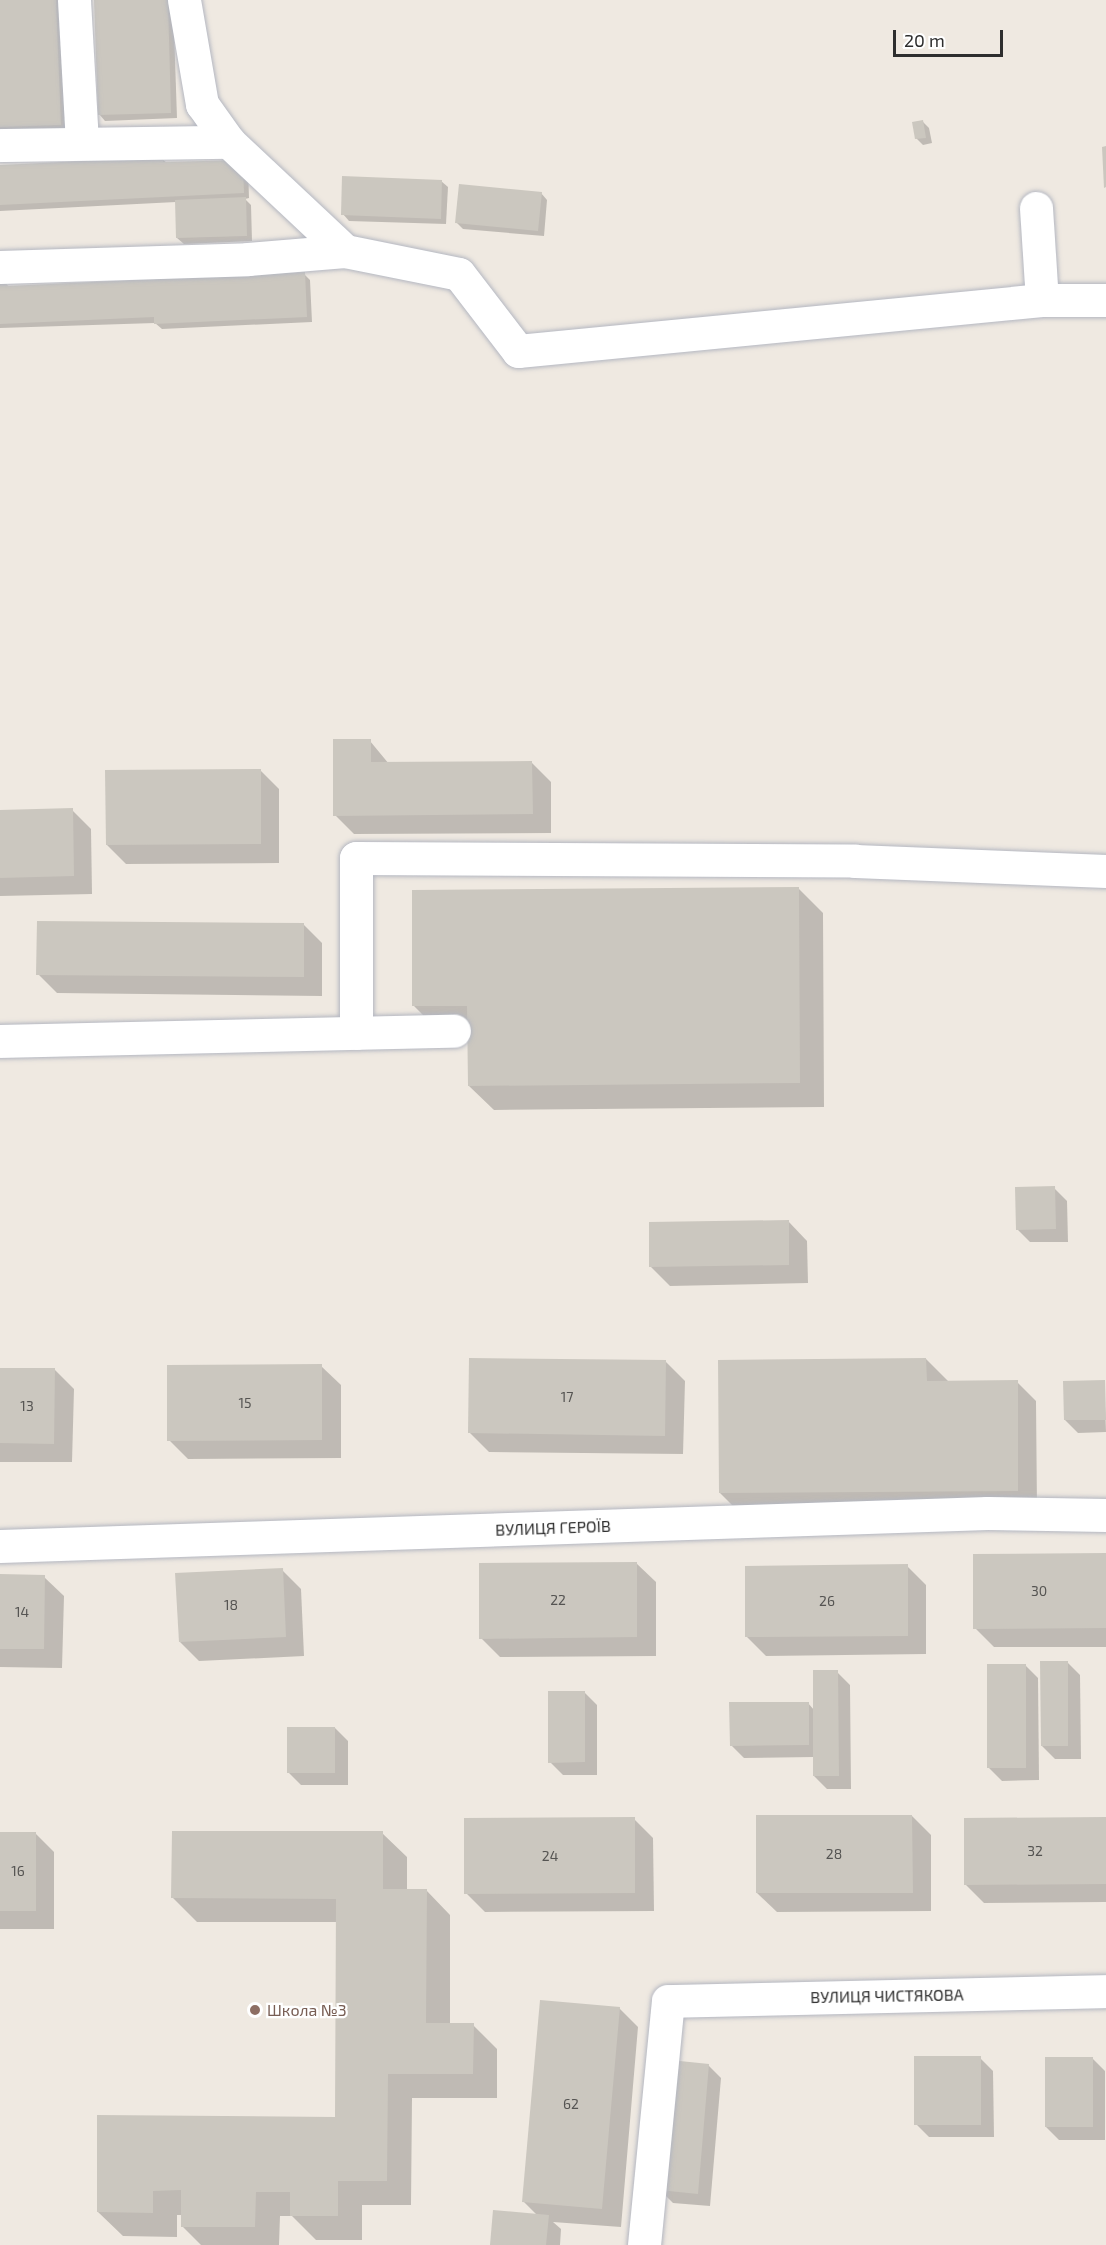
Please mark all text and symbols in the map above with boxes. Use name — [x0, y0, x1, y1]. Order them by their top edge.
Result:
scale bar — [896, 18, 1006, 56]
text: 20 m — [904, 29, 945, 51]
house number: 17 — [561, 1389, 573, 1405]
house number: 15 — [238, 1395, 252, 1411]
house number: 13 — [20, 1398, 34, 1414]
street label: ВУЛИЦЯ ГЕРОЇВ — [495, 1516, 611, 1540]
house number: 30 — [1031, 1583, 1047, 1599]
house number: 22 — [550, 1592, 566, 1608]
house number: 26 — [819, 1593, 835, 1609]
house number: 18 — [224, 1597, 238, 1613]
house number: 14 — [15, 1604, 29, 1620]
house number: 32 — [1027, 1843, 1043, 1859]
house number: 28 — [826, 1846, 842, 1862]
house number: 24 — [542, 1848, 558, 1864]
house number: 16 — [11, 1863, 25, 1879]
street label: ВУЛИЦЯ ЧИСТЯКОВА — [810, 1985, 964, 2007]
place label: Школа №3 — [267, 2000, 347, 2020]
marker: Школа №3 — [248, 2003, 262, 2017]
house number: 62 — [563, 2096, 579, 2112]

